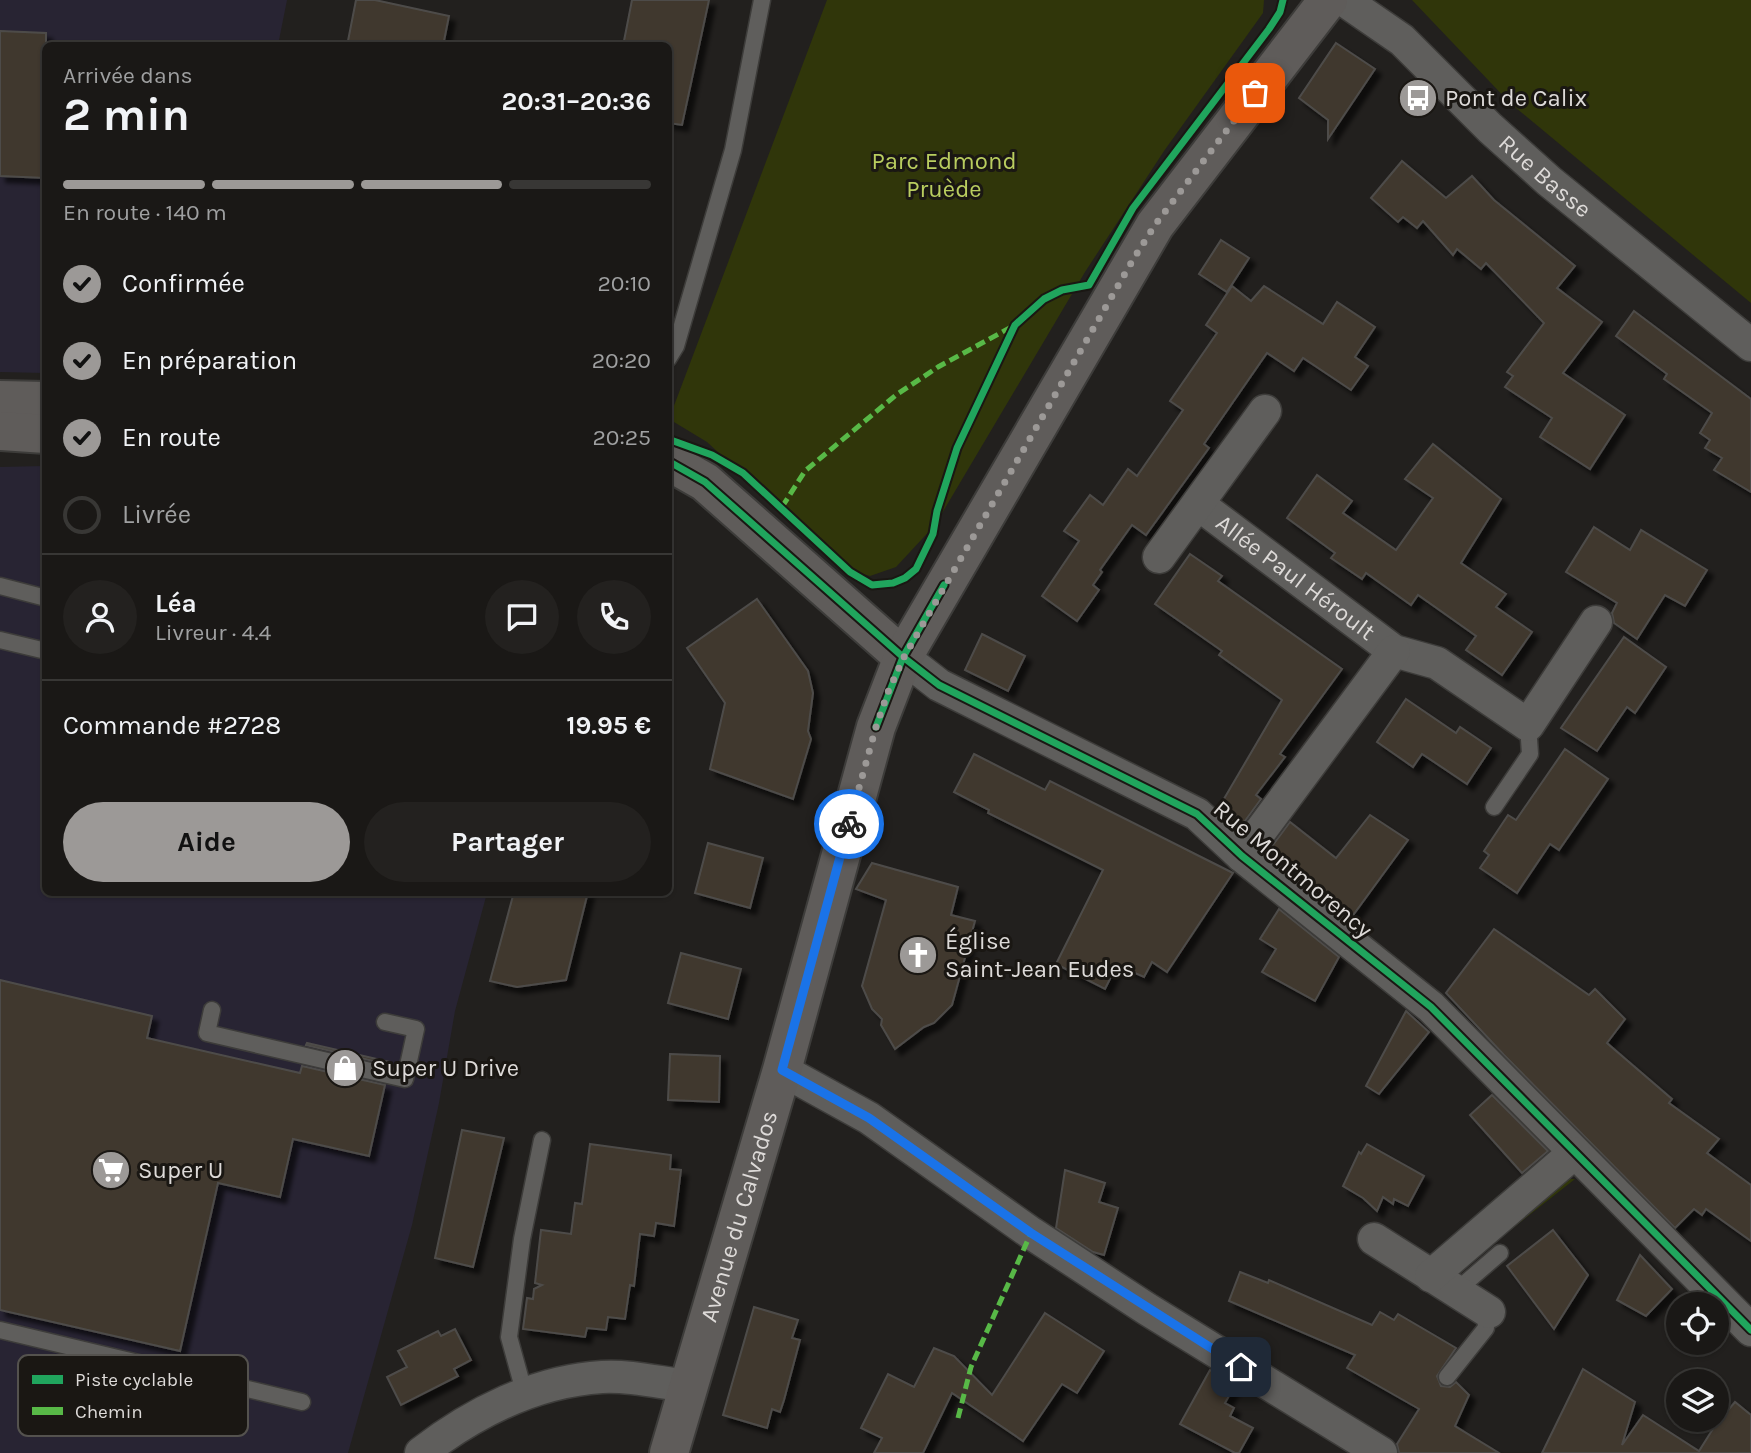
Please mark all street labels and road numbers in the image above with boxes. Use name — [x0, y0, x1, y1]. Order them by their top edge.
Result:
street label: Rue Basse — [1493, 129, 1597, 224]
street label: Allée Paul Héroult — [1211, 509, 1381, 646]
street label: Rue Montmorency — [1208, 794, 1378, 944]
street label: Avenue du Calvados — [694, 1107, 783, 1325]

